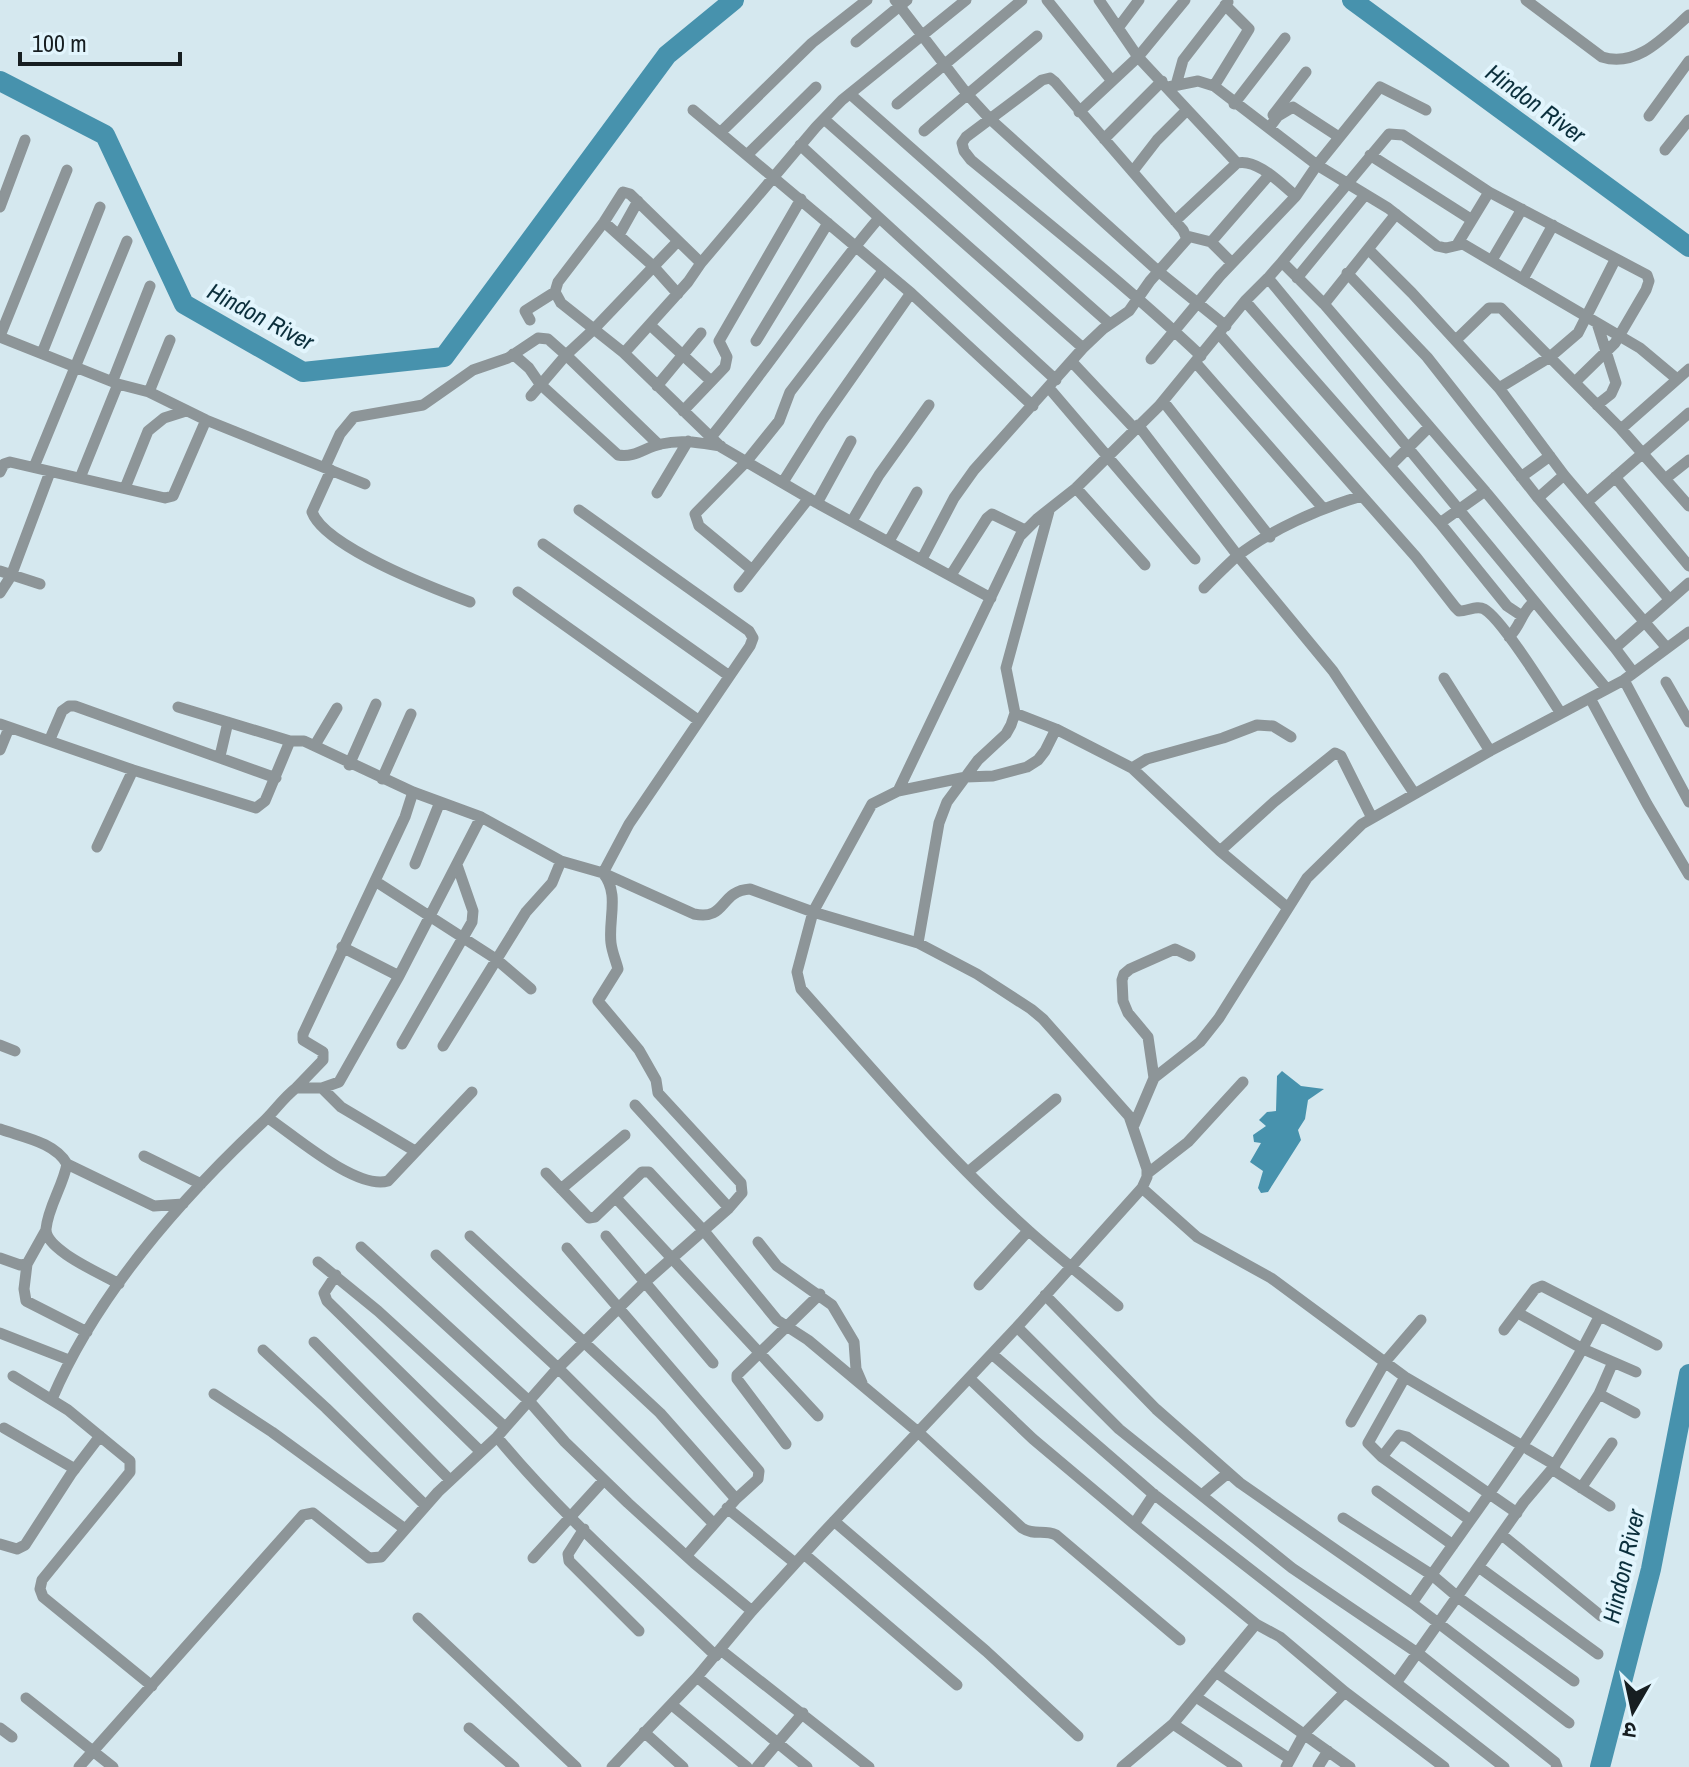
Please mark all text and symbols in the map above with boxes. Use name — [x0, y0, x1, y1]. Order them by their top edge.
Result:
scale bar — [20, 16, 180, 66]
text: 100 m — [32, 27, 87, 59]
water label: Hindon River — [1480, 56, 1593, 151]
water label: Hindon River — [202, 275, 321, 358]
water label: Hindon River — [1594, 1505, 1652, 1626]
north arrow — [1593, 1671, 1673, 1751]
text: उ — [1620, 1715, 1639, 1747]

